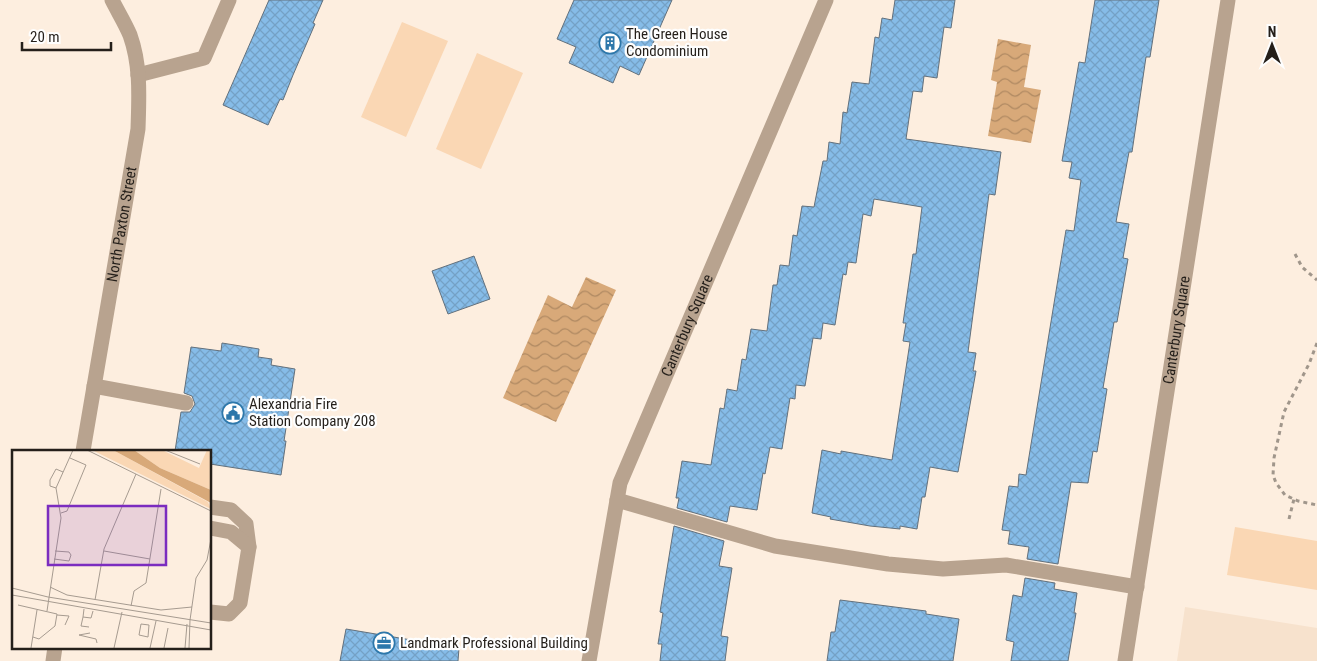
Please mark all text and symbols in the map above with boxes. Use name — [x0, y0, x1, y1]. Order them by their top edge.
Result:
scale bar — [22, 20, 111, 52]
north arrow — [1247, 20, 1297, 70]
text: N — [1268, 24, 1276, 40]
place label: The Green House Condominium — [626, 25, 728, 60]
text: 20 m — [30, 28, 60, 46]
building icon: The Green House Condominium — [598, 31, 622, 55]
street label: North Paxton Street — [103, 165, 140, 283]
street label: Canterbury Square — [657, 272, 717, 379]
street label: Canterbury Square — [1159, 275, 1194, 385]
place label: Alexandria Fire Station Company 208 — [249, 395, 376, 430]
public building icon: Alexandria Fire Station Company 208 — [221, 401, 245, 425]
inset map — [12, 450, 211, 648]
office icon: Landmark Professional Building — [372, 631, 396, 655]
place label: Landmark Professional Building — [400, 634, 588, 652]

